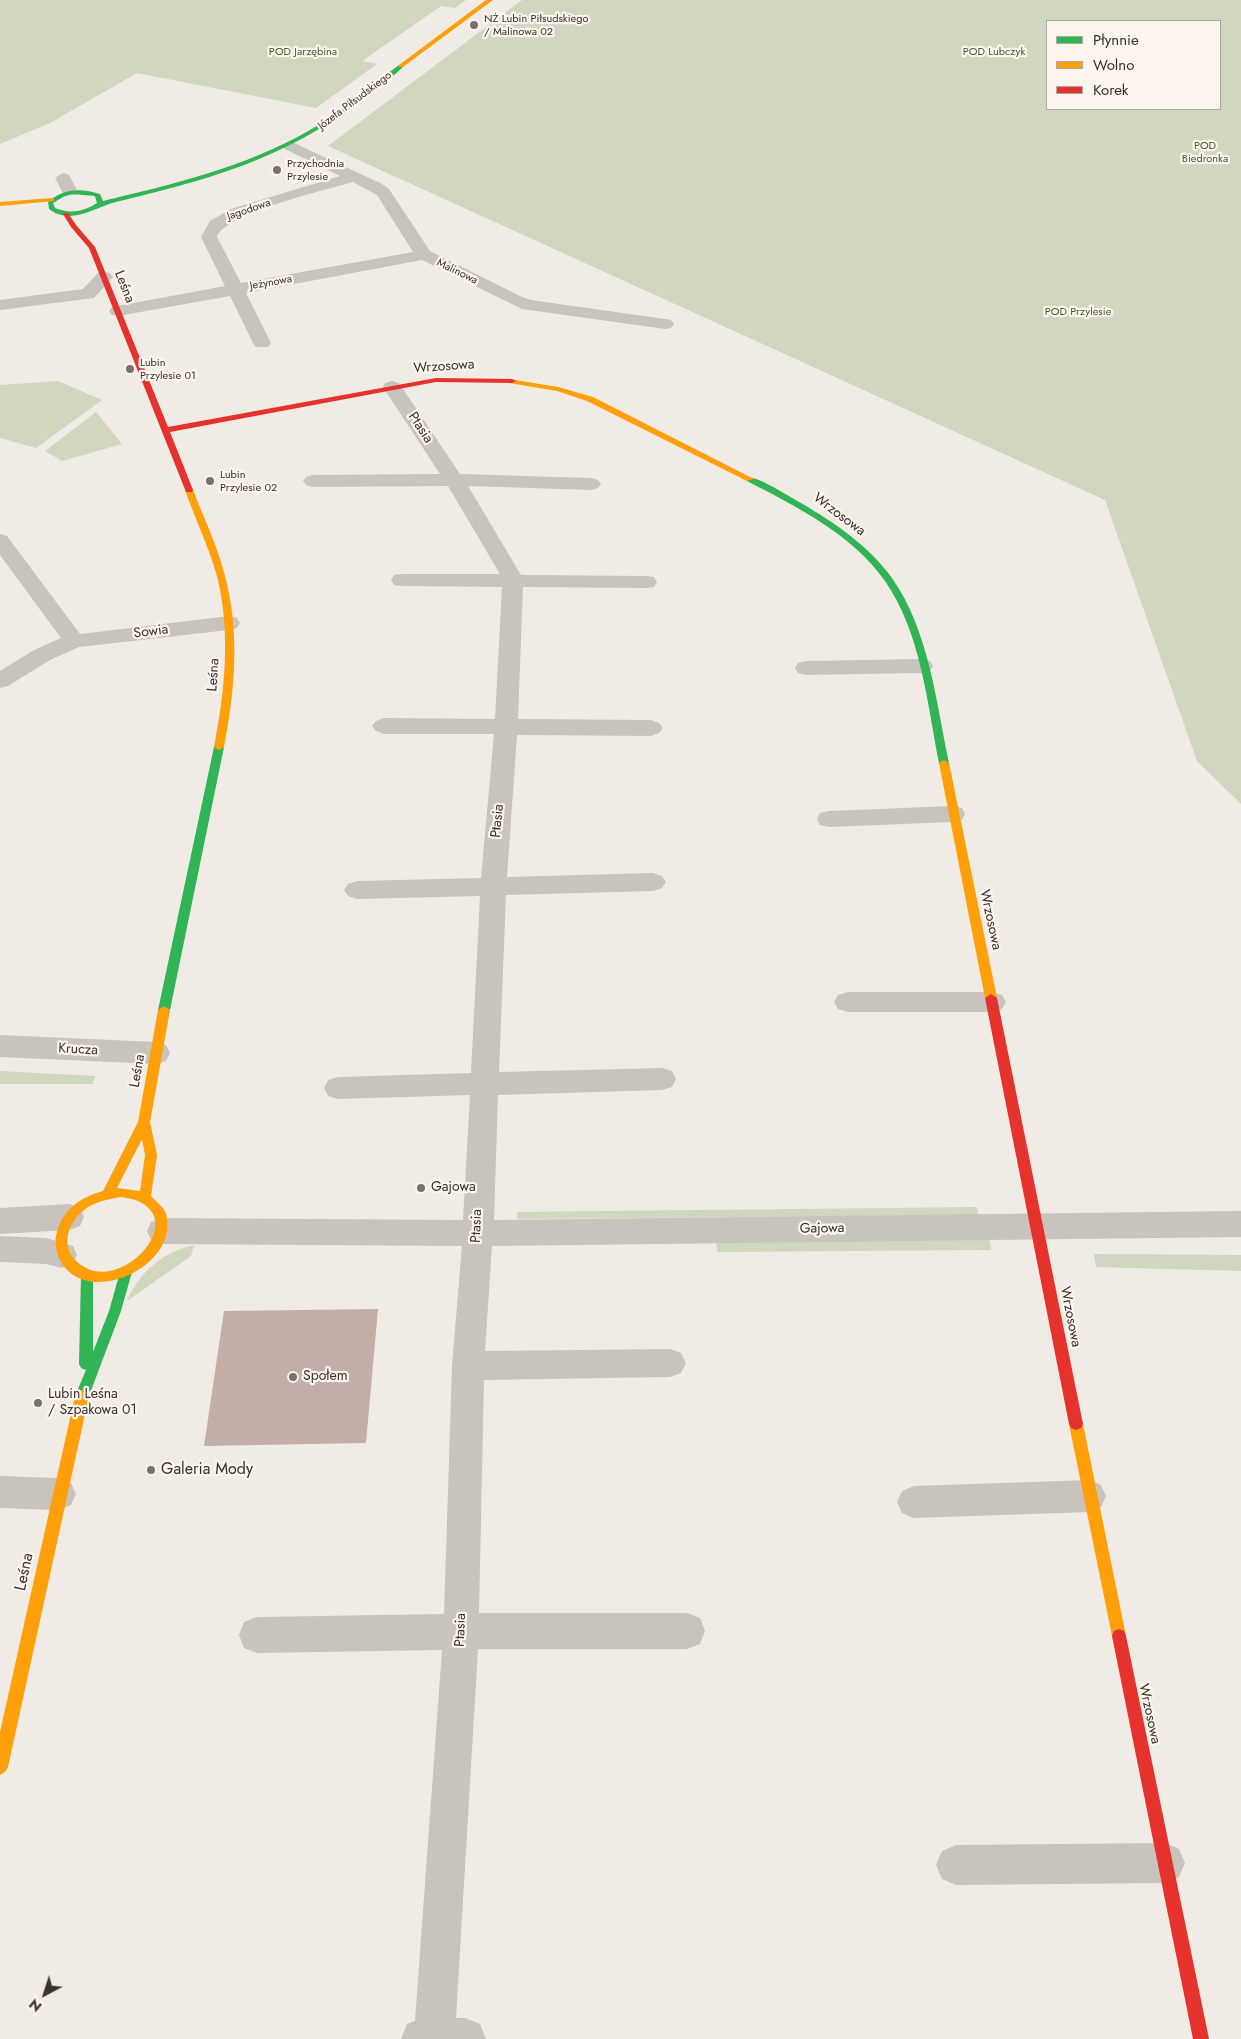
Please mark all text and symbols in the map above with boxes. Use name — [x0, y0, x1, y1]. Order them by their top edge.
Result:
place label: NŻ Lubin Piłsudskiego / Malinowa 02 — [484, 12, 588, 38]
marker: NŻ Lubin Piłsudskiego / Malinowa 02 — [468, 19, 480, 31]
legend — [1046, 20, 1221, 110]
text: Płynnie — [1093, 29, 1139, 51]
park label: POD Jarzębina — [269, 45, 337, 59]
park label: POD Lubczyk — [963, 45, 1025, 59]
text: Wolno — [1093, 54, 1134, 76]
street label: Józefa Piłsudskiego — [316, 69, 394, 133]
text: Korek — [1093, 79, 1128, 101]
park label: POD Biedronka — [1182, 139, 1228, 165]
place label: Przychodnia Przylesie — [287, 157, 344, 183]
marker: Przychodnia Przylesie — [271, 164, 283, 176]
street label: Jagodowa — [226, 196, 272, 224]
street label: Malinowa — [434, 256, 480, 288]
street label: Leśna — [110, 268, 138, 306]
street label: Jeżynowa — [249, 273, 293, 293]
park label: POD Przylesie — [1045, 305, 1111, 319]
place label: Lubin Przylesie 01 — [140, 356, 196, 382]
street label: Wrzosowa — [413, 356, 475, 378]
marker: Lubin Przylesie 01 — [124, 363, 136, 375]
street label: Ptasia — [404, 409, 436, 447]
place label: Lubin Przylesie 02 — [220, 468, 277, 494]
marker: Lubin Przylesie 02 — [204, 475, 216, 487]
street label: Wrzosowa — [809, 490, 869, 540]
street label: Sowia — [133, 622, 169, 642]
street label: Leśna — [204, 658, 224, 692]
street label: Ptasia — [488, 803, 508, 839]
street label: Wrzosowa — [975, 888, 1005, 952]
street label: Krucza — [58, 1041, 98, 1059]
street label: Leśna — [127, 1053, 149, 1089]
place label: Gajowa — [431, 1180, 476, 1196]
marker: Gajowa — [415, 1182, 427, 1194]
street label: Ptasia — [468, 1209, 486, 1243]
street label: Gajowa — [799, 1220, 845, 1238]
street label: Wrzosowa — [1056, 1285, 1084, 1349]
place label: Społem — [303, 1369, 348, 1385]
marker: Społem — [287, 1371, 299, 1383]
place label: Lubin Leśna / Szpakowa 01 — [48, 1387, 137, 1420]
marker: Lubin Leśna / Szpakowa 01 — [32, 1397, 44, 1409]
place label: Galeria Mody — [161, 1460, 253, 1480]
marker: Galeria Mody — [145, 1464, 157, 1476]
street label: Leśna — [12, 1551, 38, 1593]
street label: Ptasia — [452, 1613, 470, 1647]
street label: Wrzosowa — [1134, 1682, 1164, 1746]
north arrow — [20, 1969, 70, 2019]
text: N — [25, 1994, 46, 2017]

